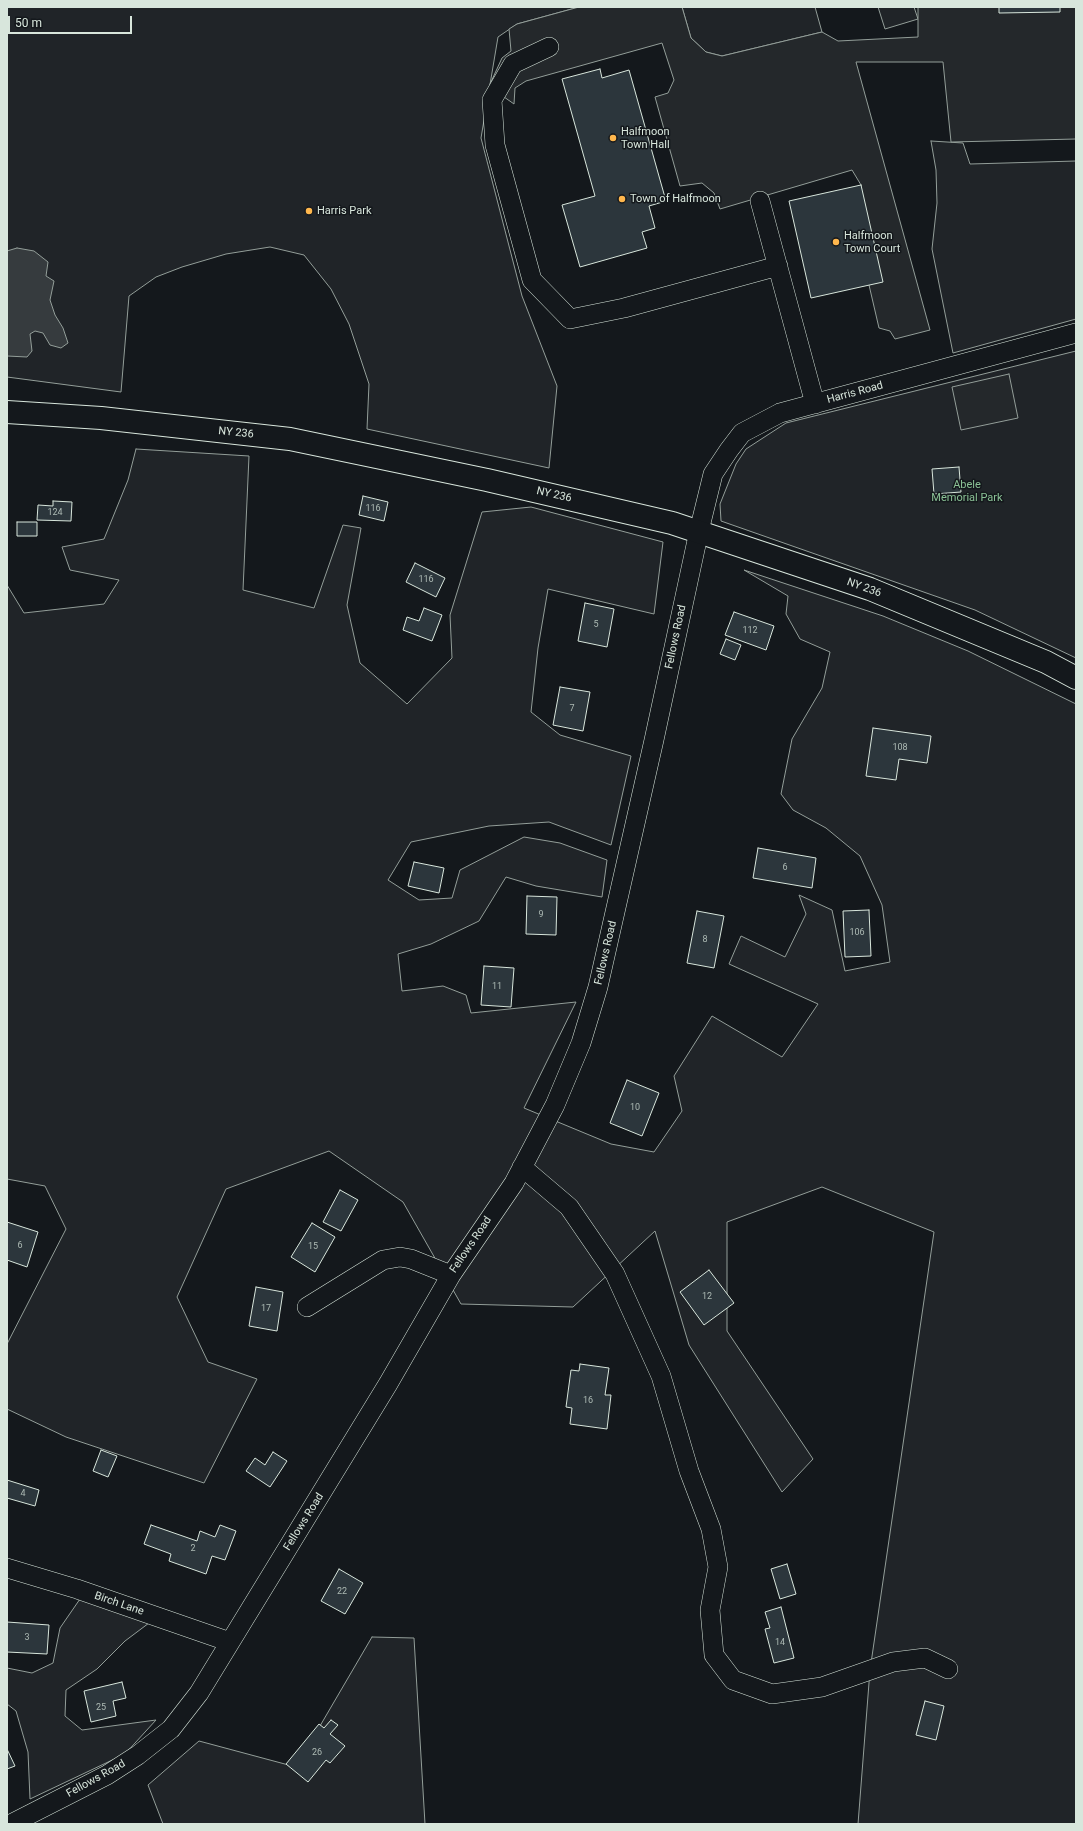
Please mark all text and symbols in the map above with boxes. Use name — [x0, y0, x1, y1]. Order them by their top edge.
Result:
scale bar — [10, 8, 134, 34]
text: 50 m — [15, 16, 42, 30]
place label: Halfmoon Town Hall — [621, 125, 670, 151]
marker: Halfmoon Town Hall — [608, 133, 618, 143]
place label: Town of Halfmoon — [630, 192, 721, 206]
marker: Town of Halfmoon — [617, 194, 627, 204]
place label: Harris Park — [317, 204, 372, 218]
marker: Harris Park — [304, 206, 314, 216]
place label: Halfmoon Town Court — [844, 229, 900, 255]
marker: Halfmoon Town Court — [831, 237, 841, 247]
street label: Harris Road — [825, 379, 885, 407]
street label: NY 236 — [218, 425, 254, 441]
park label: Abele Memorial Park — [931, 478, 1003, 504]
street label: NY 236 — [535, 485, 573, 505]
house number: 116 — [365, 504, 381, 514]
house number: 124 — [47, 508, 63, 518]
house number: 116 — [418, 575, 434, 585]
street label: NY 236 — [845, 576, 883, 600]
street label: Fellows Road — [663, 604, 689, 670]
house number: 5 — [593, 620, 599, 630]
house number: 112 — [742, 626, 758, 636]
house number: 7 — [569, 704, 575, 714]
house number: 108 — [892, 743, 908, 753]
house number: 6 — [782, 863, 788, 873]
house number: 9 — [538, 910, 544, 920]
street label: Fellows Road — [592, 920, 620, 986]
house number: 106 — [849, 928, 865, 938]
house number: 8 — [702, 935, 708, 945]
house number: 11 — [492, 982, 502, 992]
house number: 10 — [630, 1103, 640, 1113]
street label: Fellows Road — [447, 1214, 495, 1276]
house number: 6 — [17, 1241, 23, 1251]
house number: 15 — [308, 1242, 318, 1252]
house number: 12 — [702, 1292, 712, 1302]
house number: 17 — [261, 1304, 271, 1314]
house number: 16 — [583, 1396, 593, 1406]
house number: 4 — [20, 1489, 26, 1499]
street label: Fellows Road — [281, 1491, 327, 1553]
house number: 2 — [190, 1544, 196, 1554]
house number: 22 — [337, 1587, 347, 1597]
street label: Birch Lane — [92, 1589, 146, 1619]
house number: 3 — [24, 1633, 30, 1643]
house number: 14 — [775, 1638, 785, 1648]
house number: 25 — [96, 1703, 106, 1713]
house number: 26 — [312, 1748, 322, 1758]
street label: Fellows Road — [64, 1757, 128, 1801]

